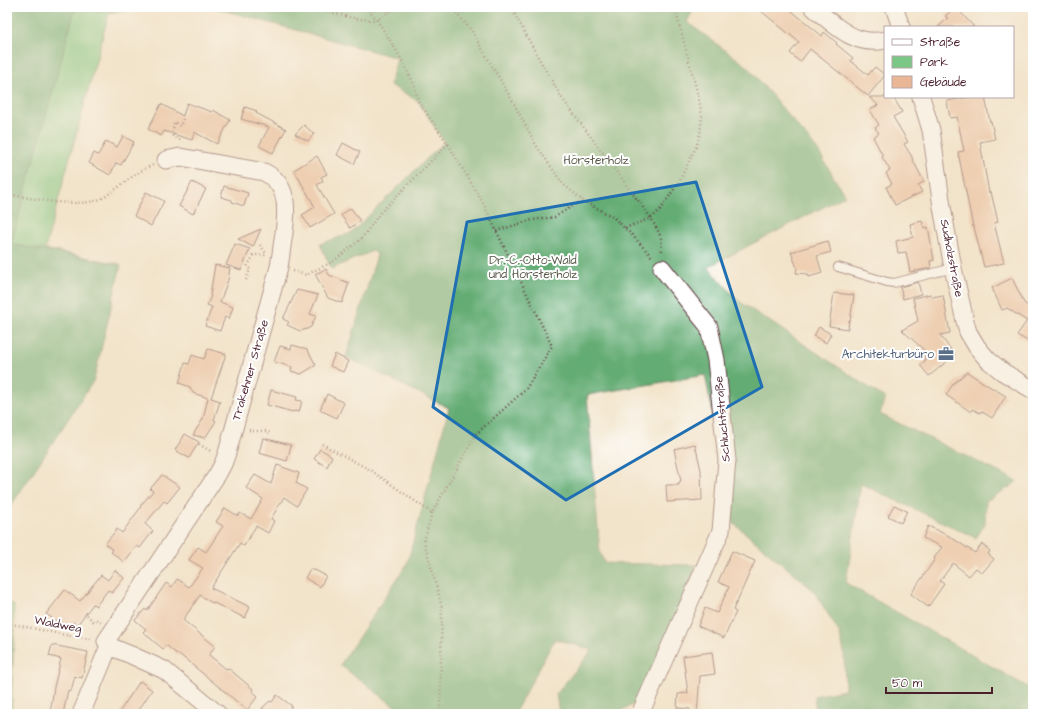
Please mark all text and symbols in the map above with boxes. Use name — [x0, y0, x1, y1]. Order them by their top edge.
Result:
legend — [884, 26, 1014, 98]
text: Straße — [920, 34, 961, 51]
text: Park — [920, 54, 948, 71]
text: Gebäude — [920, 74, 967, 91]
park label: Hörsterholz — [563, 152, 629, 169]
street label: Sudholzstraße — [936, 218, 967, 299]
park label: Dr.-C.-Otto-Wald und Hörsterholz — [489, 252, 577, 283]
street label: Trakehner Straße — [228, 317, 273, 423]
office icon: Architekturbüro — [937, 345, 955, 363]
place label: Architekturbüro — [842, 346, 934, 363]
street label: Schluchtstraße — [710, 375, 735, 463]
street label: Waldweg — [33, 612, 83, 638]
scale bar — [886, 669, 992, 695]
text: 50 m — [892, 675, 923, 692]

